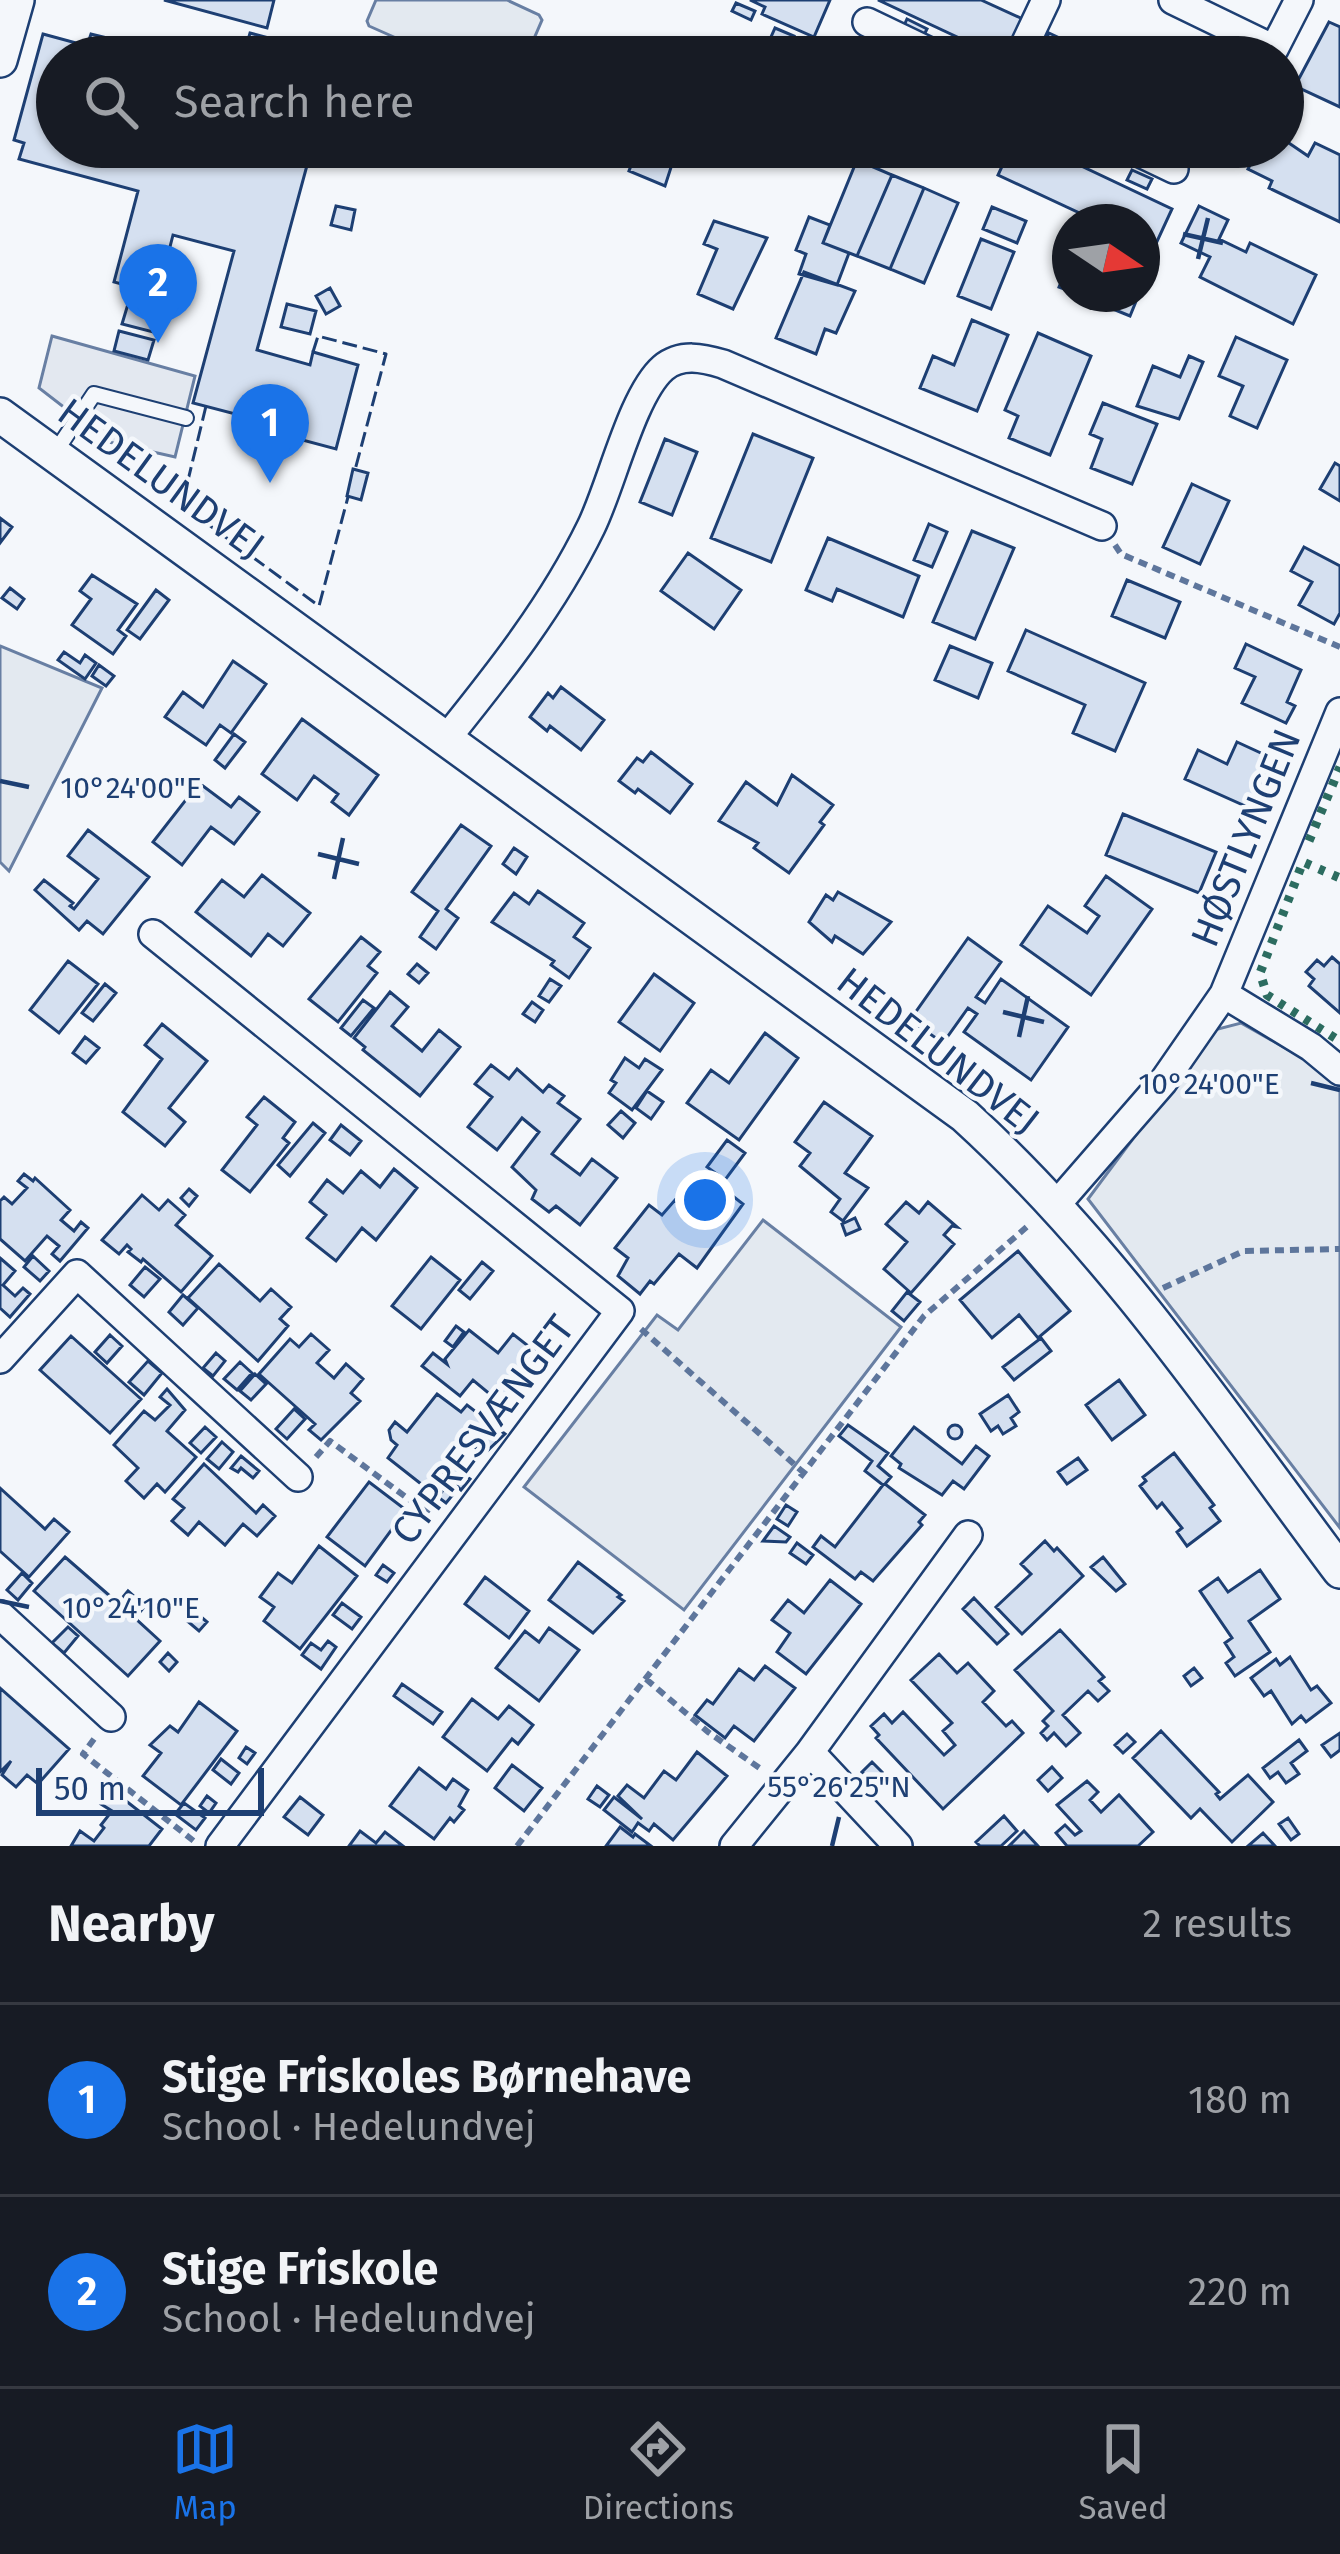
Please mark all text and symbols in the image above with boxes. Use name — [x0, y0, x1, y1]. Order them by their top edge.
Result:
search box — [36, 36, 1304, 168]
icon: search — [78, 69, 144, 135]
text: Search here — [174, 75, 414, 129]
north arrow — [1052, 204, 1160, 312]
pin: 2 — [119, 244, 197, 343]
pin: 1 — [231, 384, 309, 483]
street label: HEDELUNDVEJ — [49, 389, 273, 569]
street label: HØSTLYNGEN — [1182, 723, 1310, 953]
text: 10°24'00"E — [60, 770, 202, 806]
street label: HEDELUNDVEJ — [828, 958, 1048, 1144]
text: 10°24'00"E — [1138, 1066, 1280, 1102]
your location — [675, 1170, 735, 1230]
street label: CYPRESVÆNGET — [382, 1307, 584, 1553]
text: 10°24'10"E — [62, 1590, 200, 1626]
scale bar — [36, 1762, 264, 1815]
text: 50 m — [54, 1769, 126, 1809]
text: 55°26'25"N — [767, 1769, 911, 1805]
text: Nearby — [48, 1893, 214, 1955]
text: 2 results — [1143, 1901, 1292, 1947]
text: Stige Friskoles Børnehave — [162, 2050, 691, 2104]
text: 1 — [78, 2077, 96, 2123]
text: 180 m — [1188, 2077, 1292, 2123]
text: School · Hedelundvej — [162, 2104, 536, 2150]
text: Stige Friskole — [162, 2242, 438, 2296]
text: 2 — [77, 2269, 97, 2315]
text: 220 m — [1188, 2269, 1292, 2315]
text: School · Hedelundvej — [162, 2296, 536, 2342]
tab: Map — [172, 2416, 238, 2528]
tab: Directions — [583, 2416, 734, 2528]
tab: Saved — [1078, 2416, 1168, 2528]

